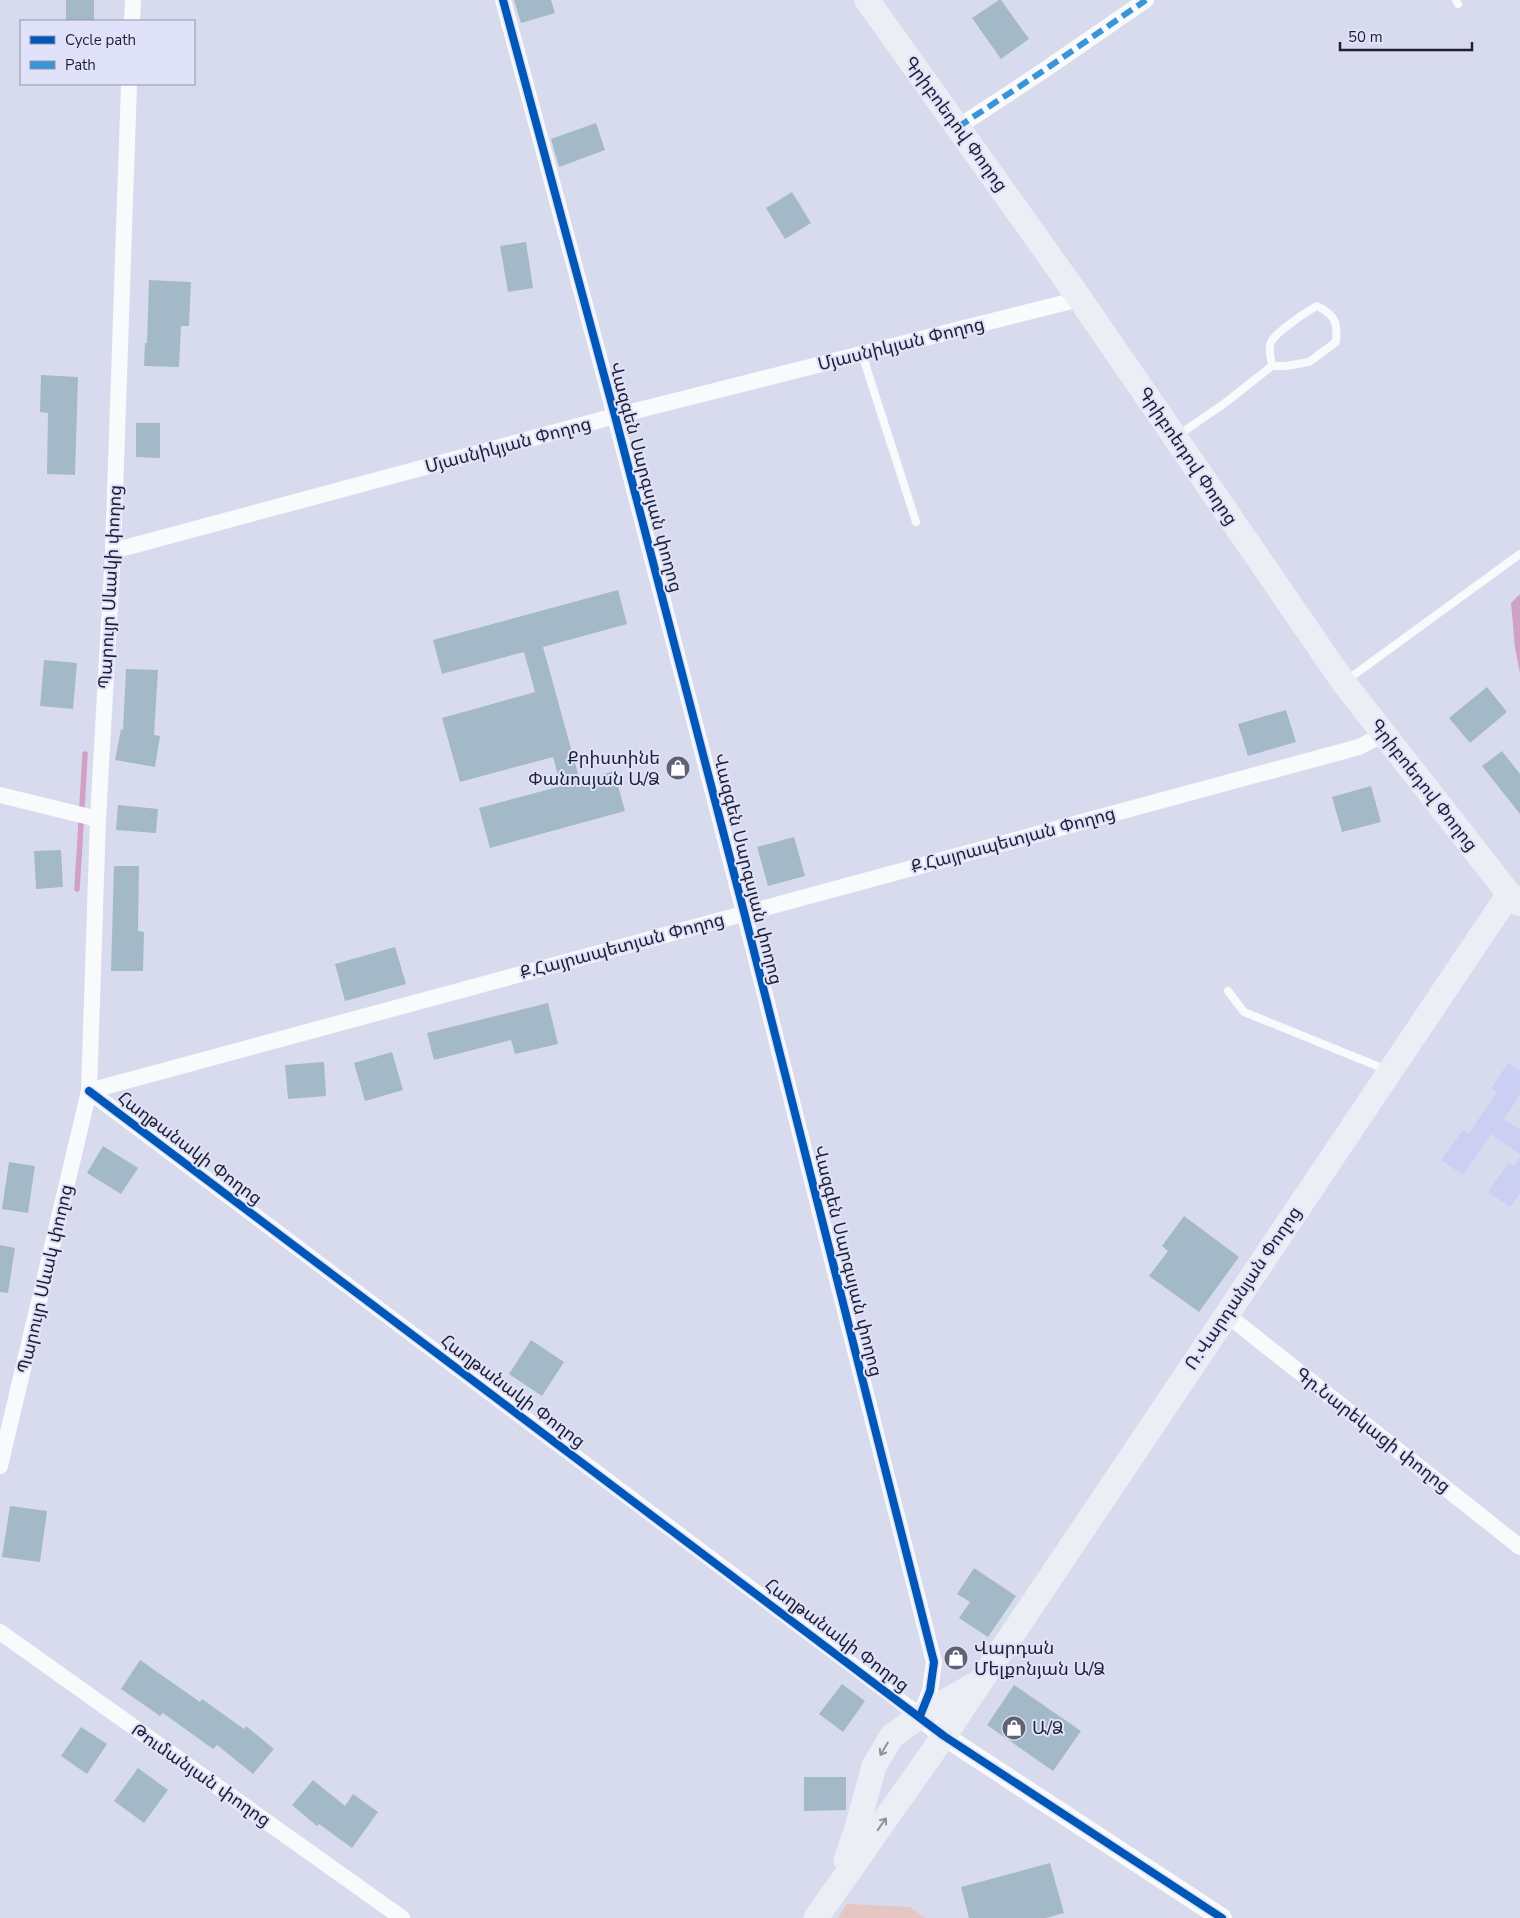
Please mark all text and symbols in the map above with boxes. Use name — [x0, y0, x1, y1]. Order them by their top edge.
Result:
legend — [20, 20, 195, 85]
scale bar — [1340, 20, 1472, 52]
text: 50 m — [1348, 27, 1383, 47]
text: Cycle path — [65, 30, 136, 50]
street label: Գրիբոեդով Փողոց — [899, 51, 1013, 197]
text: Path — [65, 55, 96, 75]
street label: Մյասնիկյան Փողոց — [815, 312, 987, 376]
street label: Վազգեն Սարգսյան փողոց — [604, 359, 688, 595]
street label: Գրիբոեդով Փողոց — [1133, 382, 1243, 530]
street label: Մյասնիկյան Փողոց — [422, 411, 594, 479]
street label: Պարույր Սևակի փողոց — [93, 484, 127, 690]
street label: Գրիբոեդով Փողոց — [1365, 714, 1483, 856]
place label: Քրիստինե Փանոսյան Ա/Ձ — [528, 746, 660, 791]
street label: Վազգեն Սարգսյան փողոց — [708, 751, 788, 987]
shop icon: Քրիստինե Փանոսյան Ա/Ձ — [665, 755, 691, 781]
street label: Ք.Հայրապետյան Փողոց — [908, 801, 1118, 879]
street label: Ք.Հայրապետյան Փողոց — [517, 907, 727, 985]
street label: Հաղթանակի Փողոց — [113, 1086, 267, 1210]
street label: Վազգեն Սարգսյան փողոց — [808, 1143, 888, 1379]
street label: Պարույր Սևակ փողոց — [12, 1182, 78, 1376]
street label: Ռ.Վարդանյան Փողոց — [1179, 1201, 1307, 1375]
street label: Հաղթանակի Փողոց — [436, 1329, 590, 1453]
street label: Գր.Նարեկացի փողոց — [1290, 1362, 1456, 1498]
street label: Հաղթանակի Փողոց — [760, 1573, 914, 1697]
place label: Վարդան Մելքոնյան Ա/Ձ — [974, 1636, 1105, 1681]
shop icon: Վարդան Մելքոնյան Ա/Ձ — [943, 1645, 969, 1671]
shop icon: Ա/Ձ — [1001, 1715, 1027, 1741]
place label: Ա/Ձ — [1032, 1716, 1064, 1740]
street label: Թումանյան փողոց — [126, 1718, 276, 1832]
one-way arrow — [879, 1741, 889, 1755]
one-way arrow — [877, 1817, 887, 1831]

